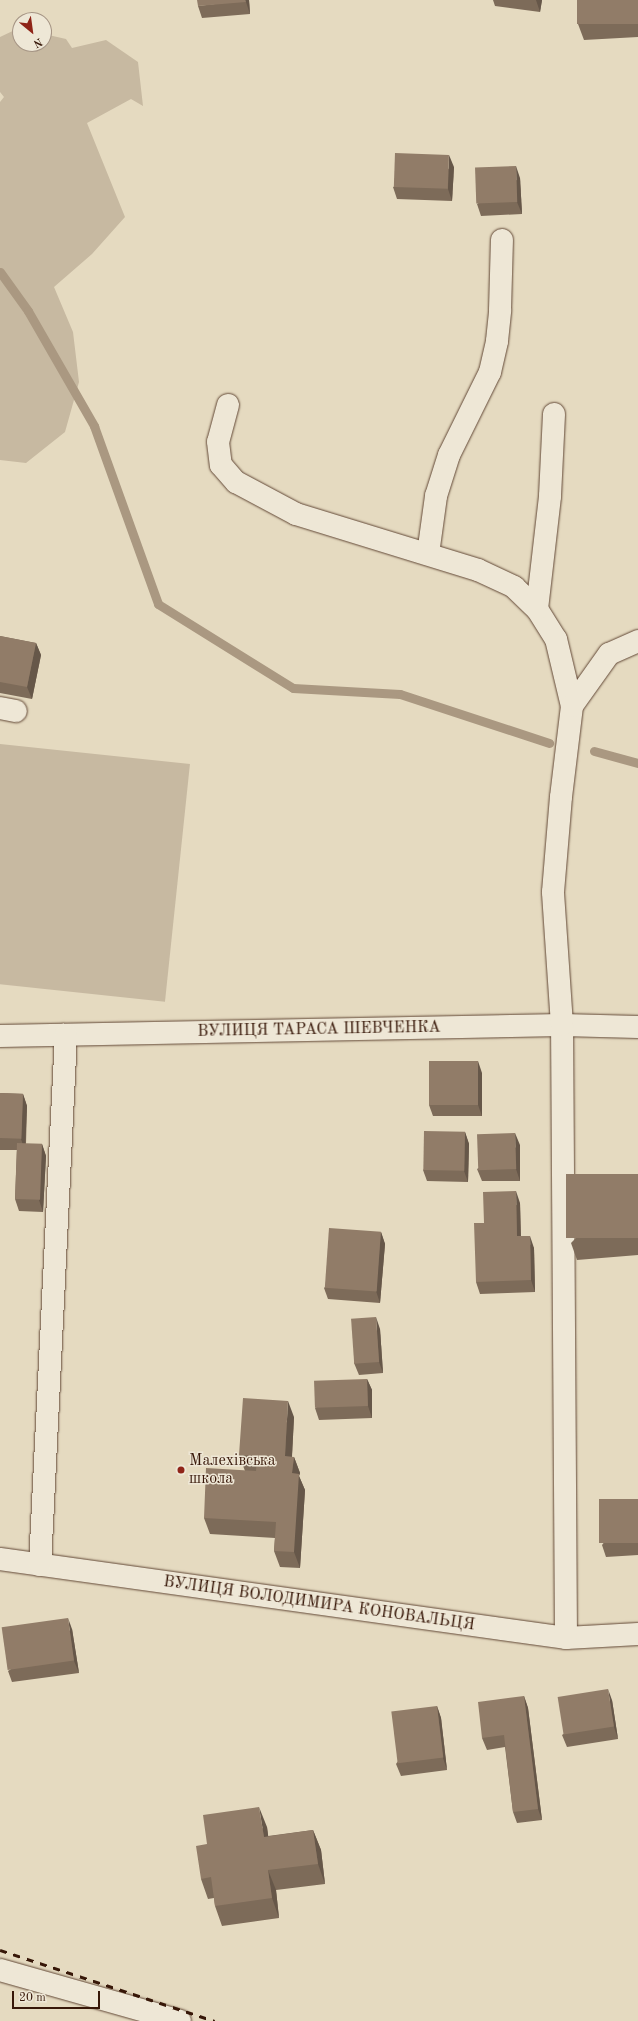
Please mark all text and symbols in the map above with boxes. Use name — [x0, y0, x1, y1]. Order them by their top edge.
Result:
north arrow — [12, 12, 52, 52]
text: N — [31, 35, 44, 49]
street label: ВУЛИЦЯ ТАРАСА ШЕВЧЕНКА — [197, 1018, 441, 1042]
place label: Малехівська школа — [189, 1451, 276, 1489]
marker: Малехівська школа — [176, 1465, 186, 1475]
street label: ВУЛИЦЯ ВОЛОДИМИРА КОНОВАЛЬЦЯ — [162, 1573, 476, 1635]
scale bar — [14, 1983, 102, 2009]
text: 20 m — [19, 1992, 46, 2004]

